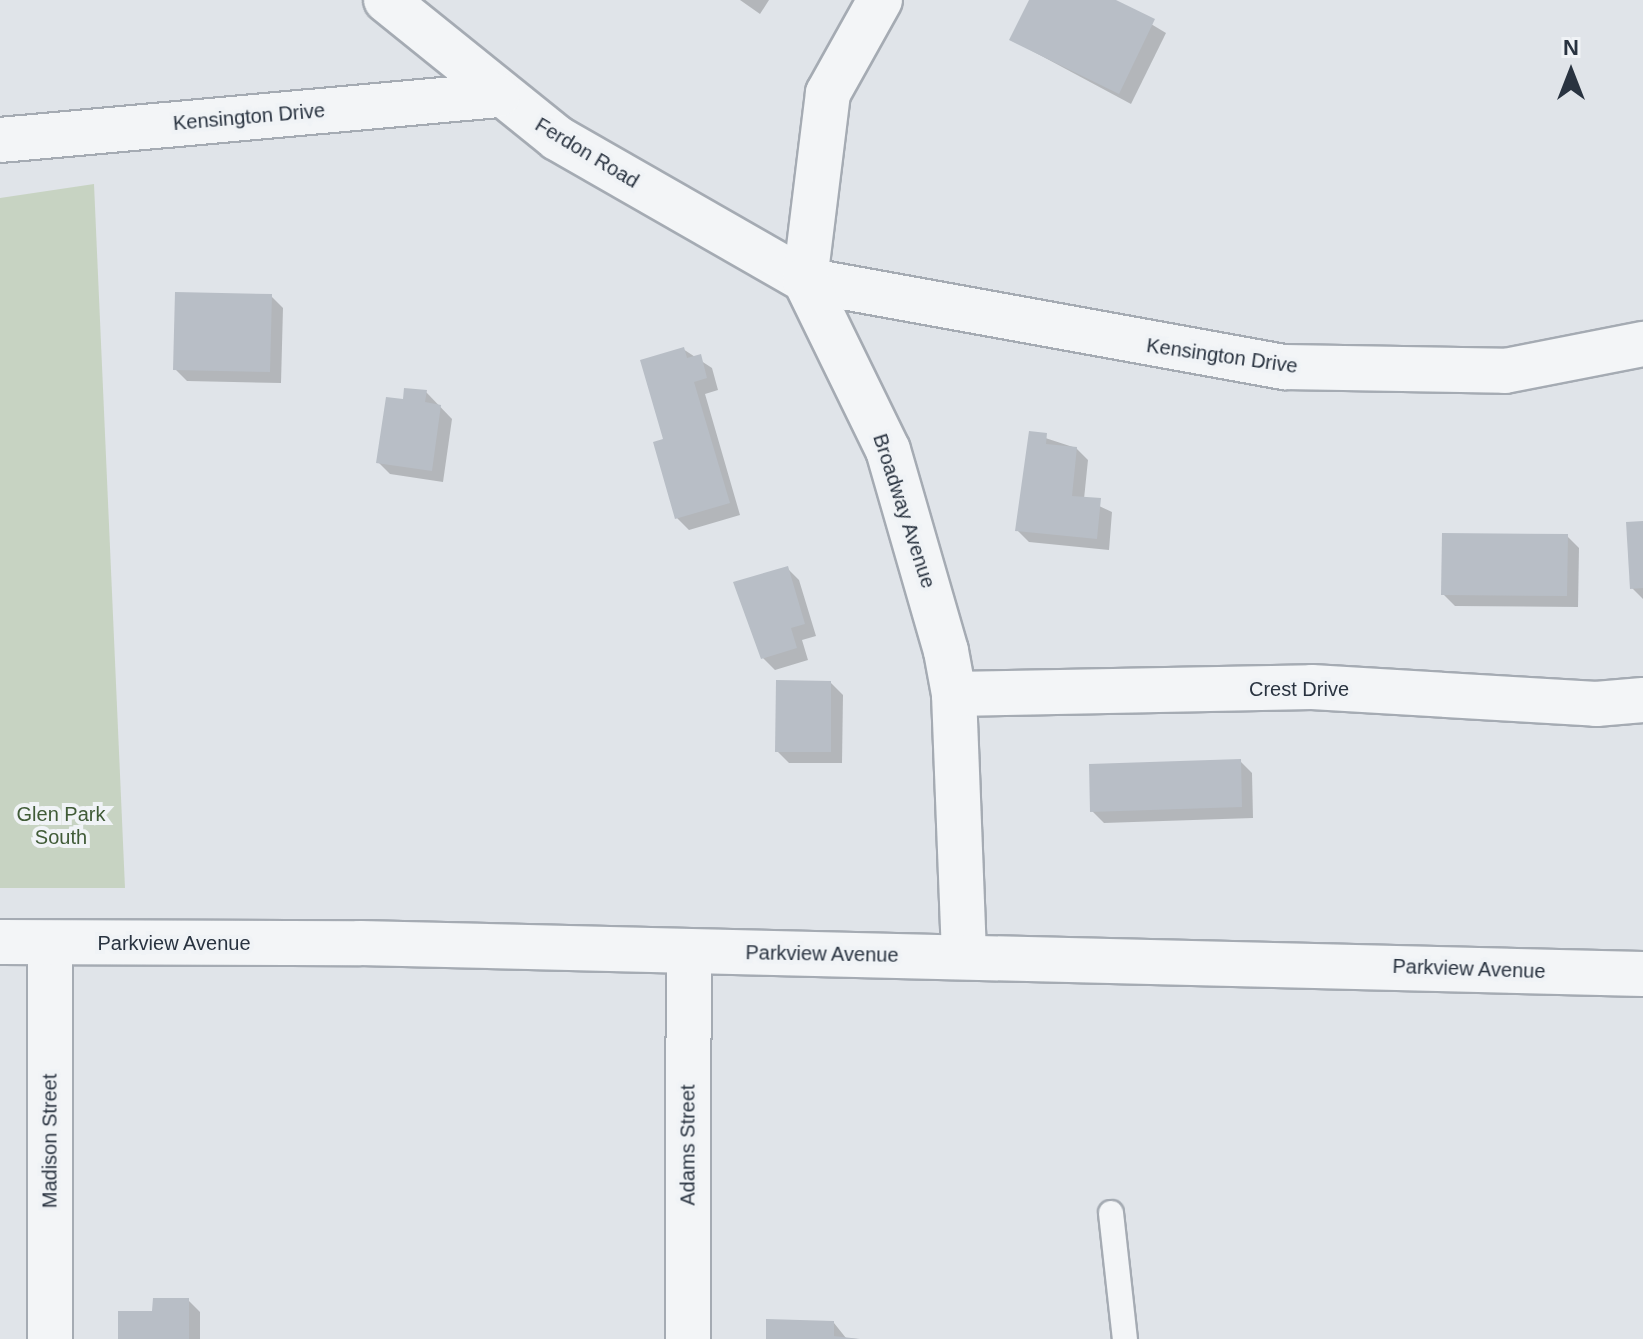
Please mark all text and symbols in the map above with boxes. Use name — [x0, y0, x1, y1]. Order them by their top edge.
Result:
north arrow — [1531, 32, 1611, 112]
text: N — [1563, 35, 1579, 60]
street label: Kensington Drive — [172, 98, 326, 136]
street label: Ferdon Road — [531, 113, 643, 193]
street label: Kensington Drive — [1145, 334, 1299, 378]
street label: Broadway Avenue — [868, 430, 940, 592]
street label: Crest Drive — [1249, 677, 1349, 701]
park label: Glen Park South — [17, 803, 105, 850]
street label: Parkview Avenue — [97, 931, 251, 955]
street label: Parkview Avenue — [745, 941, 899, 967]
street label: Parkview Avenue — [1392, 954, 1546, 984]
street label: Madison Street — [38, 1074, 62, 1208]
street label: Adams Street — [676, 1084, 700, 1206]

